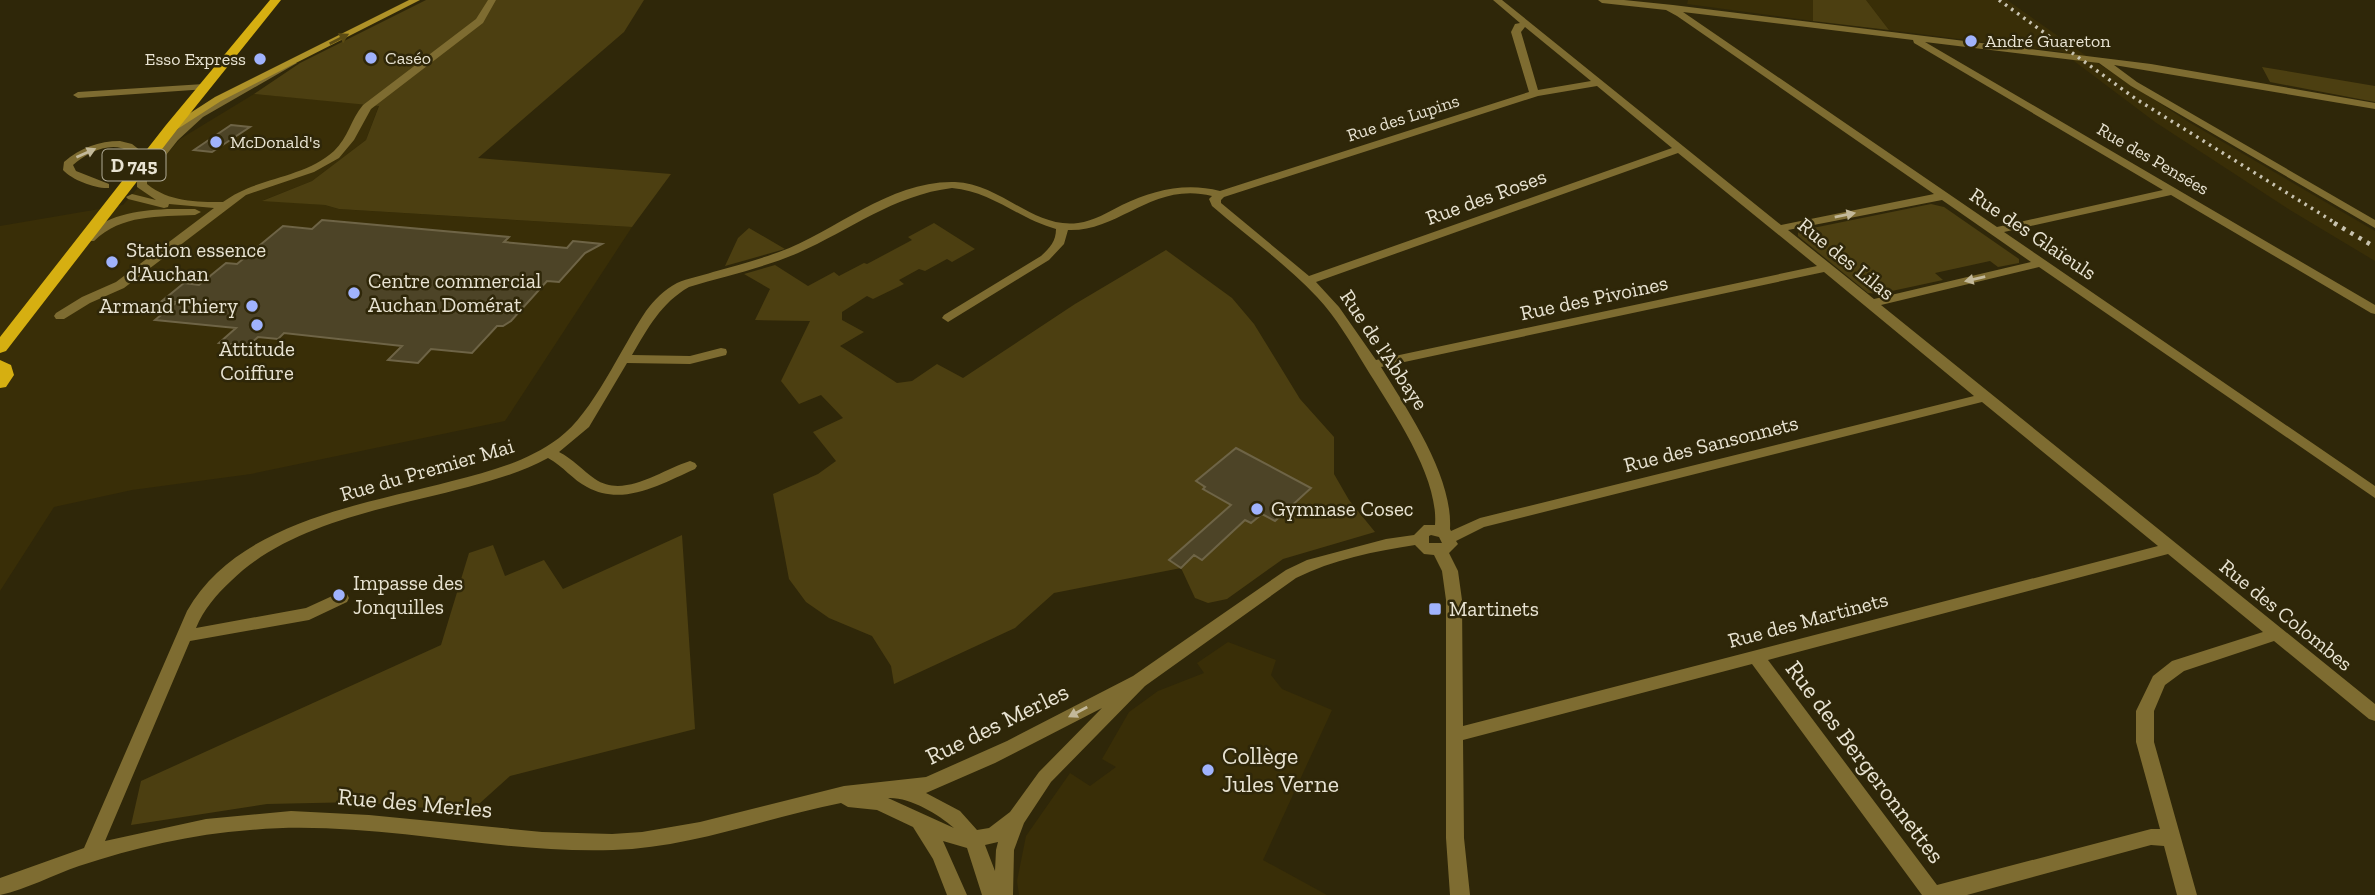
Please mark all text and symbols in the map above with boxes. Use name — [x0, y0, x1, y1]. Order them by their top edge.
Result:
place label: André Guareton — [1985, 30, 2111, 52]
one-way arrow — [329, 33, 349, 44]
marker: André Guareton — [1963, 33, 1979, 49]
place label: Caséo — [385, 47, 431, 69]
place label: Esso Express — [145, 48, 246, 70]
marker: Caséo — [363, 50, 379, 66]
marker: Esso Express — [252, 51, 268, 67]
street label: Rue des Lupins — [1344, 89, 1462, 147]
street label: Rue des Pensées — [2093, 118, 2213, 200]
place label: McDonald's — [230, 131, 320, 153]
marker: McDonald's — [208, 134, 224, 150]
one-way arrow — [76, 147, 96, 159]
road number: D 745 — [102, 150, 166, 181]
street label: Rue des Roses — [1422, 163, 1550, 230]
street label: Rue des Glaïeuls — [1965, 182, 2101, 285]
one-way arrow — [1834, 210, 1856, 221]
street label: Rue des Lilas — [1793, 212, 1900, 305]
place label: Station essence d'Auchan — [126, 237, 266, 286]
marker: Station essence d'Auchan — [104, 254, 120, 270]
place label: Centre commercial Auchan Domérat — [368, 268, 542, 317]
street label: Rue des Pivoines — [1518, 270, 1670, 325]
one-way arrow — [1964, 274, 1986, 285]
marker: Centre commercial Auchan Domérat — [346, 285, 362, 301]
street label: Rue de l'Abbaye — [1335, 285, 1434, 415]
place label: Armand Thiery — [99, 293, 238, 318]
marker: Armand Thiery — [244, 298, 260, 314]
marker: Attitude Coiffure — [249, 317, 265, 333]
place label: Attitude Coiffure — [219, 336, 295, 385]
street label: Rue des Sansonnets — [1621, 410, 1801, 477]
street label: Rue du Premier Mai — [337, 433, 517, 506]
place label: Gymnase Cosec — [1271, 496, 1414, 521]
marker: Gymnase Cosec — [1249, 501, 1265, 517]
street label: Rue des Colombes — [2215, 553, 2358, 676]
place label: Impasse des Jonquilles — [353, 570, 463, 619]
street label: Rue des Martinets — [1725, 586, 1891, 653]
marker: Impasse des Jonquilles — [331, 587, 347, 603]
place label: Martinets — [1449, 596, 1539, 621]
marker: Martinets — [1427, 601, 1443, 617]
street label: Rue des Bergeronnettes — [1780, 655, 1951, 869]
street label: Rue des Merles — [921, 676, 1073, 771]
one-way arrow — [1068, 706, 1088, 718]
place label: Collège Jules Verne — [1222, 741, 1339, 798]
marker: Collège Jules Verne — [1200, 762, 1216, 778]
street label: Rue des Merles — [336, 781, 494, 824]

